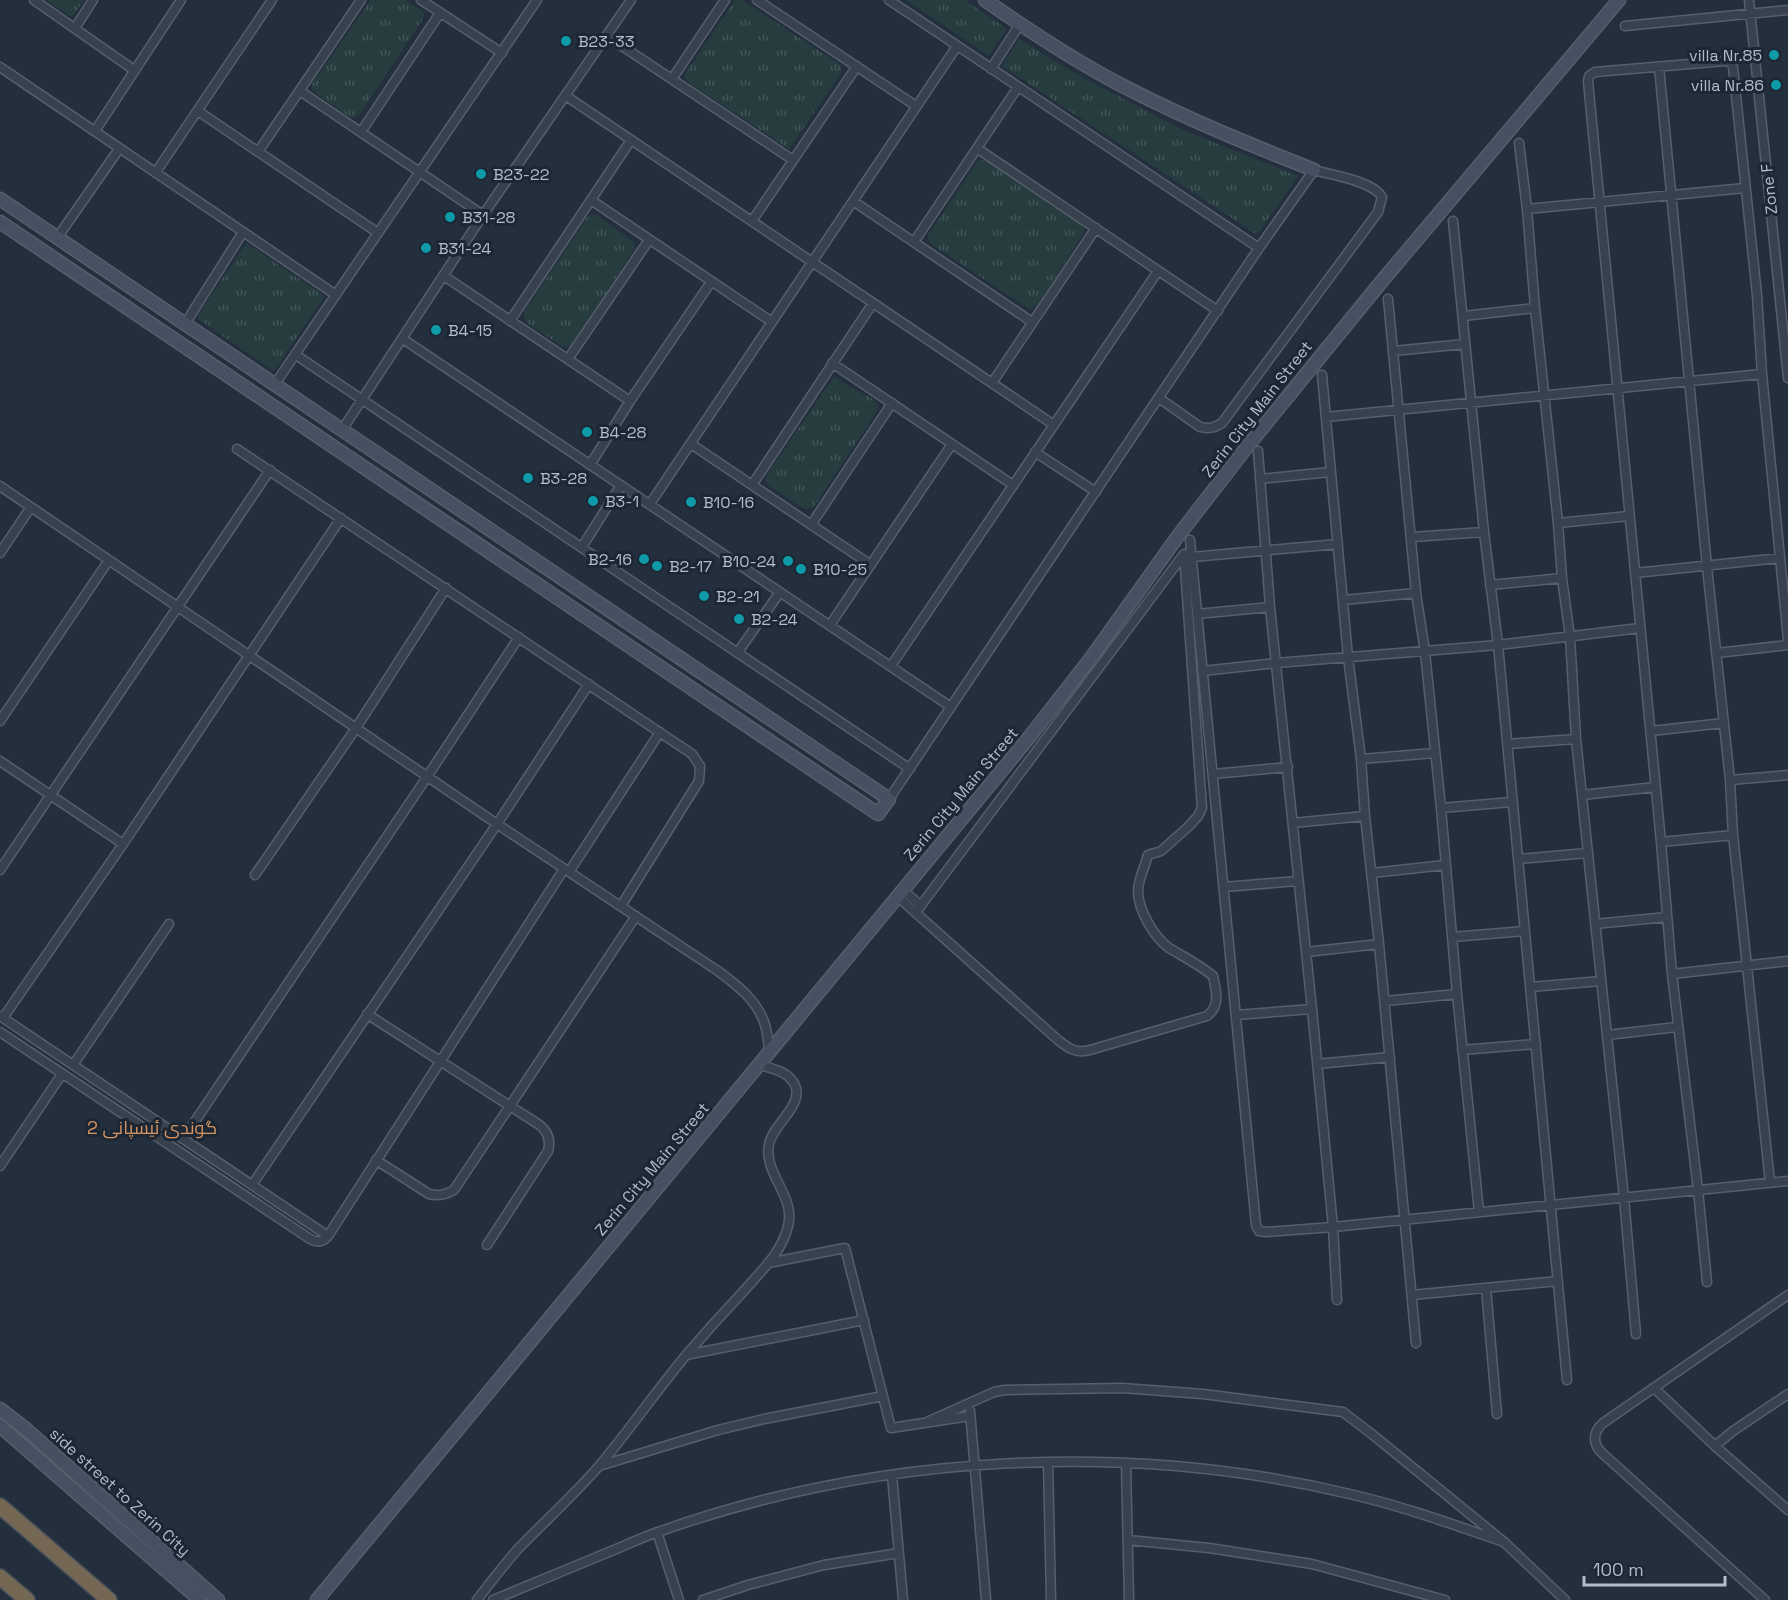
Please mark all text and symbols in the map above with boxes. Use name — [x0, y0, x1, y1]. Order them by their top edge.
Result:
place label: B23-33 — [578, 31, 634, 52]
marker: B23-33 — [559, 34, 573, 48]
place label: villa Nr.85 — [1689, 45, 1762, 66]
marker: villa Nr.85 — [1767, 48, 1781, 62]
place label: villa Nr.86 — [1691, 75, 1764, 96]
marker: villa Nr.86 — [1769, 78, 1783, 92]
street label: Zone F — [1756, 162, 1782, 215]
place label: B23-22 — [493, 164, 549, 185]
marker: B23-22 — [474, 167, 488, 181]
place label: B31-28 — [462, 207, 516, 228]
marker: B31-28 — [443, 210, 457, 224]
place label: B31-24 — [438, 238, 491, 259]
marker: B31-24 — [419, 241, 433, 255]
place label: B4-15 — [448, 320, 492, 341]
marker: B4-15 — [429, 323, 443, 337]
street label: Zerin City Main Street — [1197, 337, 1317, 481]
place label: B4-28 — [599, 422, 647, 443]
marker: B4-28 — [580, 425, 594, 439]
place label: B3-28 — [540, 468, 587, 489]
marker: B3-28 — [521, 471, 535, 485]
place label: B3-1 — [605, 491, 639, 512]
place label: B10-16 — [703, 492, 754, 513]
marker: B3-1 — [586, 494, 600, 508]
marker: B10-16 — [684, 495, 698, 509]
place label: B2-16 — [588, 549, 632, 570]
place label: B10-24 — [722, 551, 776, 572]
marker: B2-16 — [637, 552, 651, 566]
marker: B10-24 — [781, 554, 795, 568]
place label: B2-17 — [669, 556, 712, 577]
marker: B2-17 — [650, 559, 664, 573]
place label: B10-25 — [813, 559, 867, 580]
marker: B10-25 — [794, 562, 808, 576]
place label: B2-21 — [716, 586, 760, 607]
marker: B2-21 — [697, 589, 711, 603]
place label: B2-24 — [751, 609, 798, 630]
marker: B2-24 — [732, 612, 746, 626]
street label: Zerin City Main Street — [899, 723, 1023, 865]
street label: Zerin City Main Street — [590, 1098, 714, 1240]
district label: گوندی ئیسپانی 2 — [87, 1116, 217, 1139]
street label: side street to Zerin City — [45, 1423, 195, 1561]
scale bar — [1584, 1549, 1725, 1587]
text: 100 m — [1593, 1558, 1644, 1581]

